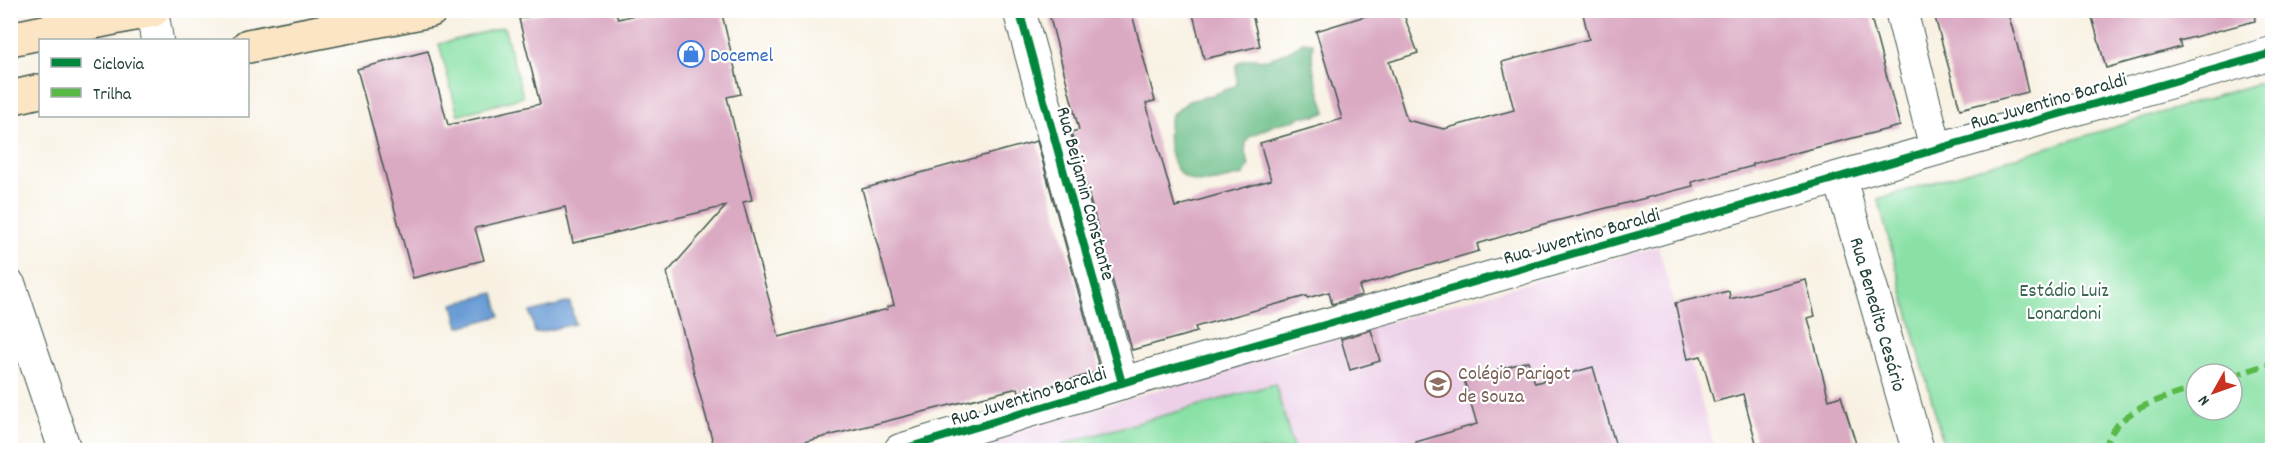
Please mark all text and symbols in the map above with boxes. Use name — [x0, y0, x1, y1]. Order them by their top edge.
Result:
legend — [39, 39, 249, 117]
shop icon: Docemel — [676, 39, 706, 69]
place label: Docemel — [710, 43, 774, 71]
text: Ciclovia — [93, 53, 145, 78]
street label: Rua Juventino Baraldi — [1967, 67, 2131, 139]
text: Trilha — [93, 83, 132, 108]
street label: Rua Beijamin Constante — [1047, 104, 1121, 284]
street label: Rua Juventino Baraldi — [1500, 202, 1664, 274]
street label: Rua Benedito Cesário — [1841, 234, 1912, 395]
park label: Estádio Luiz Lonardoni — [2019, 278, 2109, 329]
street label: Rua Juventino Baraldi — [947, 361, 1111, 435]
place label: Colégio Parigot de Souza — [1458, 361, 1571, 412]
north arrow — [2184, 362, 2244, 422]
school or university icon: Colégio Parigot de Souza — [1423, 369, 1453, 399]
text: N — [2193, 390, 2216, 410]

